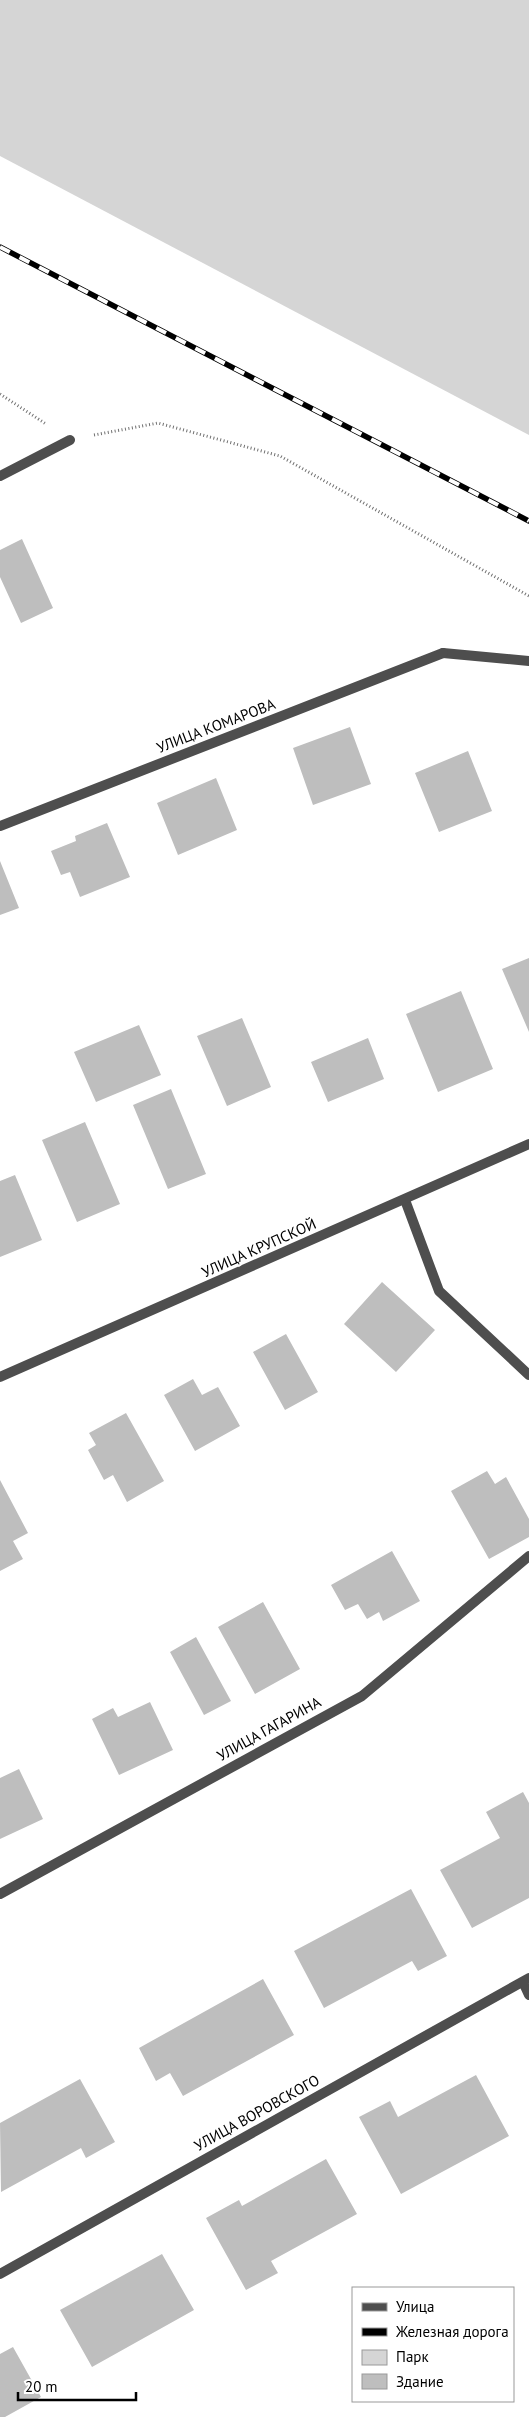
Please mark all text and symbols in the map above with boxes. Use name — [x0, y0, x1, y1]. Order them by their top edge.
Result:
street label: УЛИЦА КОМАРОВА — [154, 694, 278, 757]
street label: УЛИЦА КРУПСКОЙ — [199, 1214, 319, 1281]
street label: УЛИЦА ГАГАРИНА — [213, 1692, 324, 1765]
street label: УЛИЦА ВОРОВСКОГО — [191, 2070, 323, 2155]
legend — [352, 2287, 514, 2402]
text: Улица — [396, 2297, 434, 2316]
text: Железная дорога — [395, 2322, 509, 2341]
text: Парк — [396, 2347, 429, 2366]
scale bar — [18, 2370, 135, 2402]
text: Здание — [396, 2372, 444, 2391]
text: 20 m — [25, 2377, 58, 2396]

